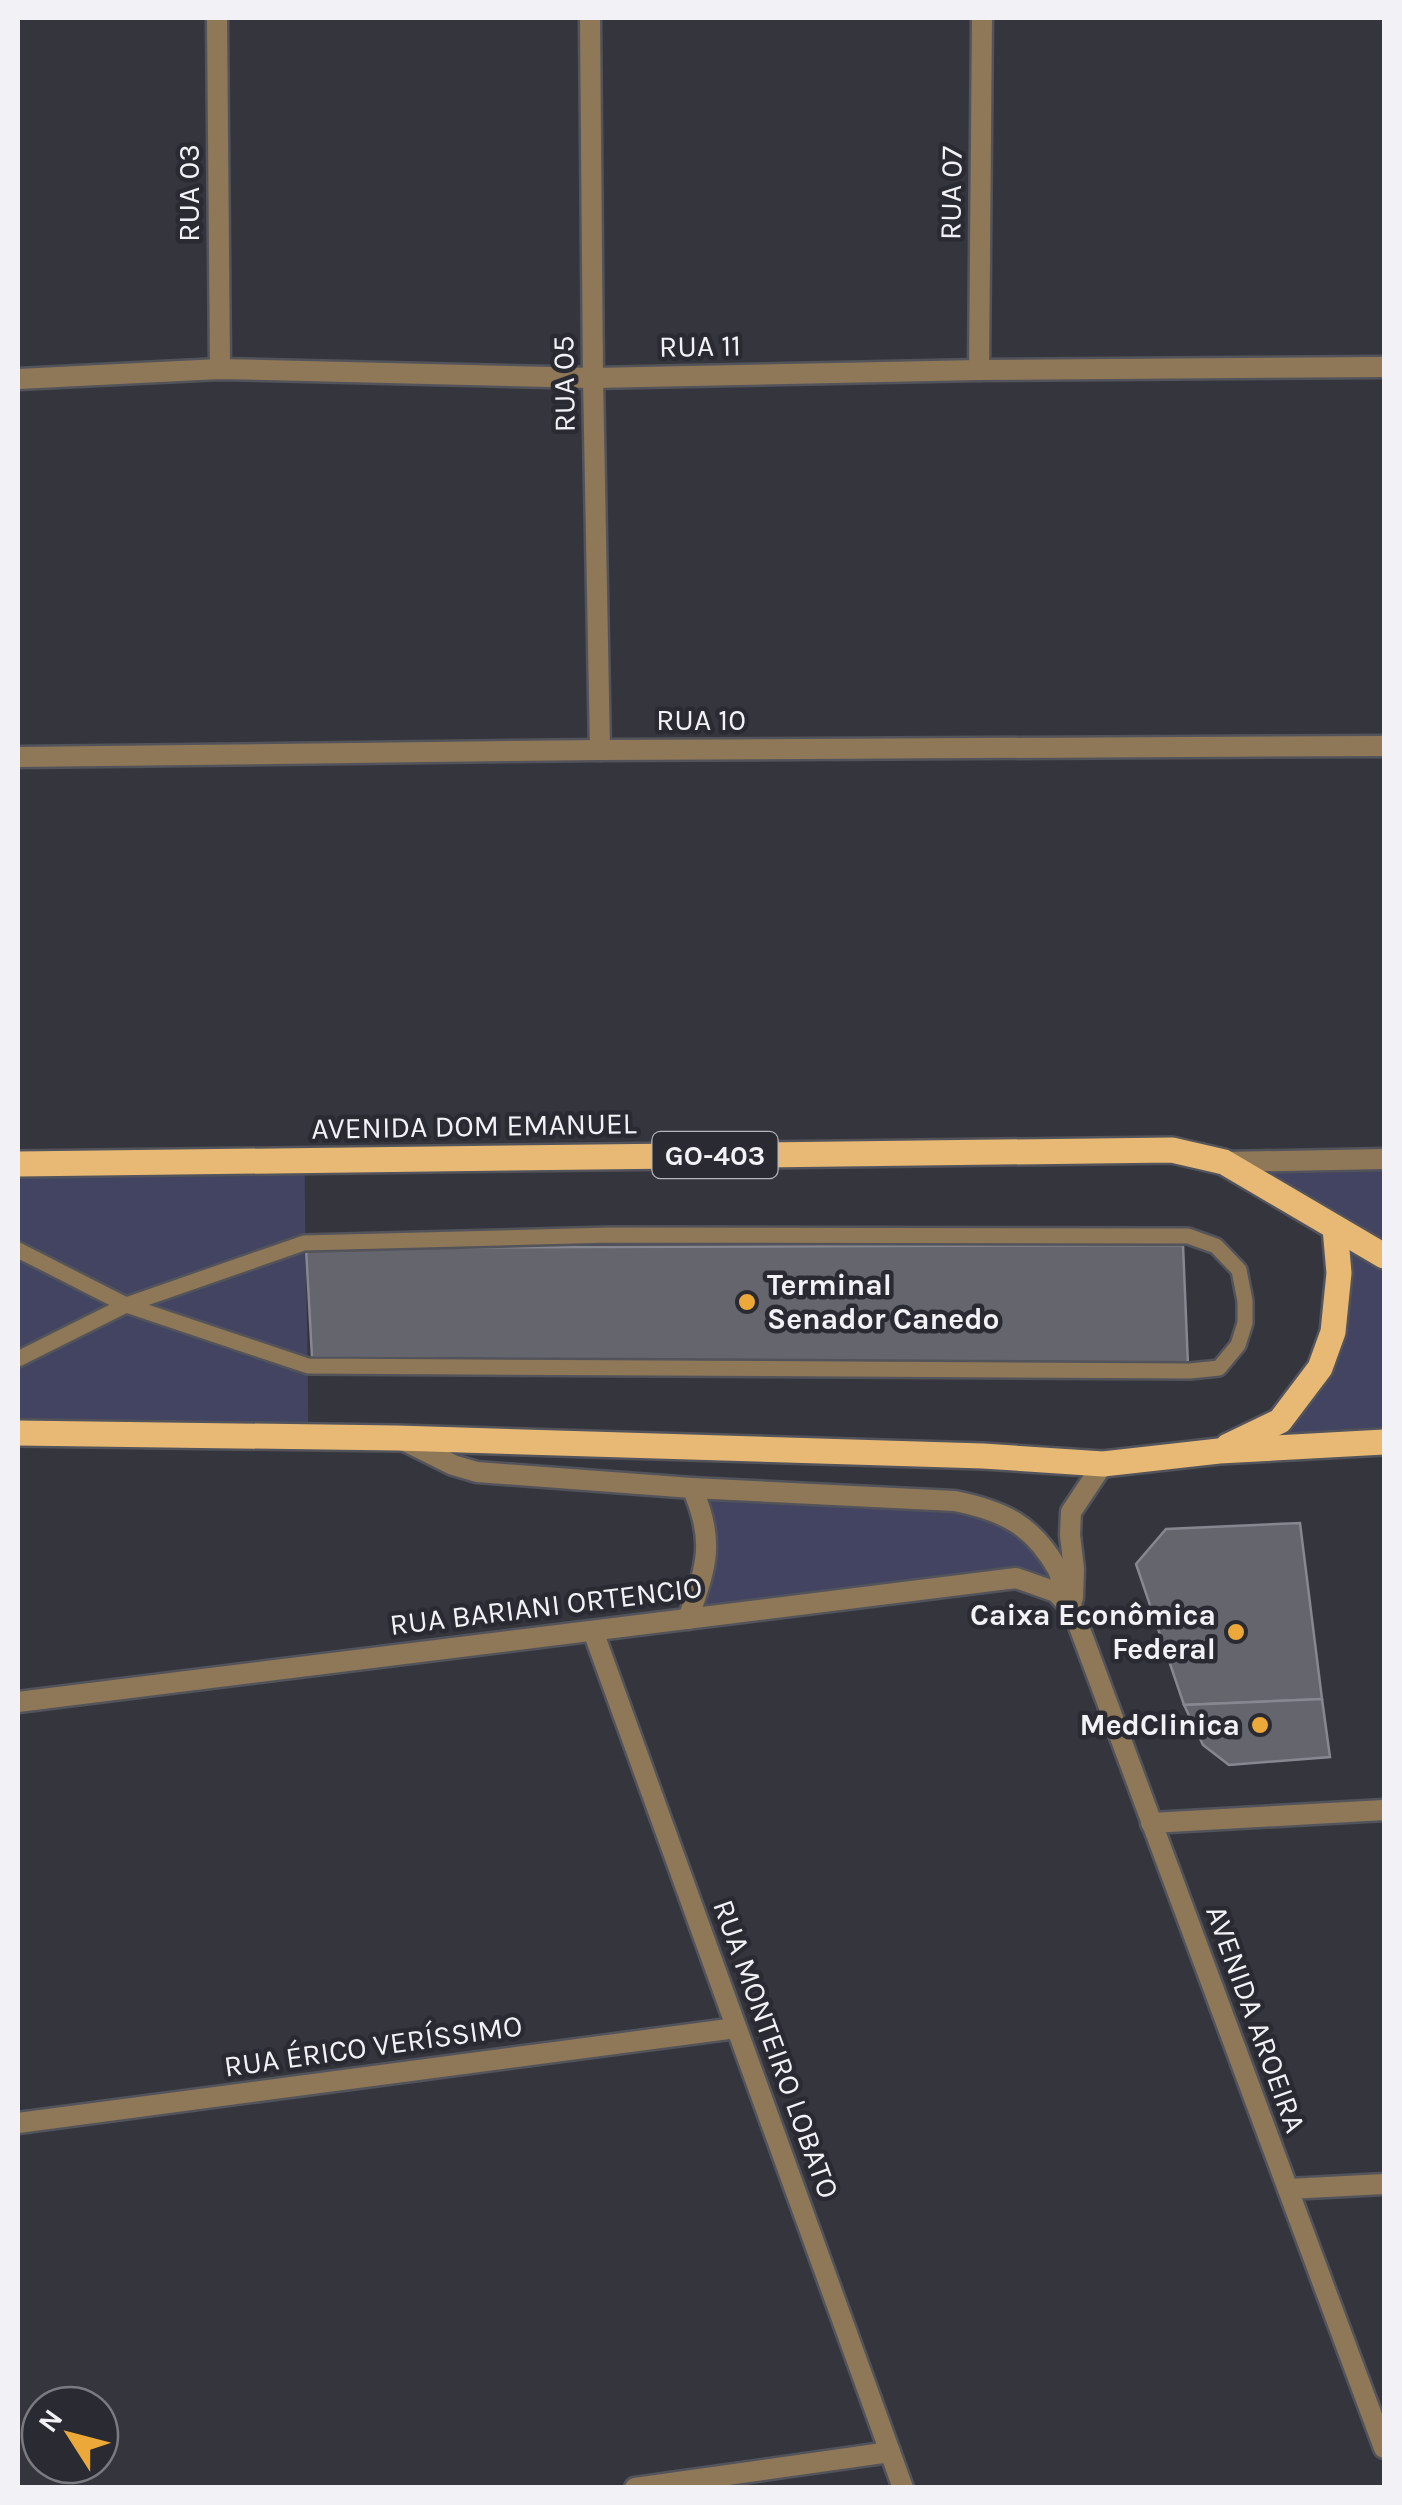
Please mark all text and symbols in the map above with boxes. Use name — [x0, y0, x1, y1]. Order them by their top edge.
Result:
street label: RUA 03 — [171, 144, 207, 242]
street label: RUA 07 — [932, 146, 970, 240]
street label: RUA 11 — [659, 327, 741, 365]
street label: RUA 05 — [545, 335, 583, 433]
street label: RUA 10 — [656, 702, 746, 738]
street label: AVENIDA DOM EMANUEL — [311, 1105, 637, 1147]
road number: GO-403 — [652, 1132, 778, 1178]
place label: Terminal Senador Canedo — [767, 1267, 1000, 1337]
marker: Terminal Senador Canedo — [736, 1291, 758, 1313]
street label: RUA BARIANI ORTENCIO — [388, 1569, 704, 1643]
place label: Caixa Econômica Federal — [970, 1597, 1216, 1667]
marker: Caixa Econômica Federal — [1225, 1621, 1247, 1643]
place label: MedClinica — [1079, 1707, 1240, 1743]
marker: MedClinica — [1249, 1714, 1271, 1736]
street label: RUA MONTEIRO LOBATO — [705, 1895, 847, 2203]
street label: AVENIDA AROEIRA — [1198, 1901, 1314, 2137]
street label: RUA ÉRICO VERÍSSIMO — [222, 2007, 524, 2085]
north arrow — [20, 2385, 120, 2485]
text: N — [31, 2403, 69, 2438]

